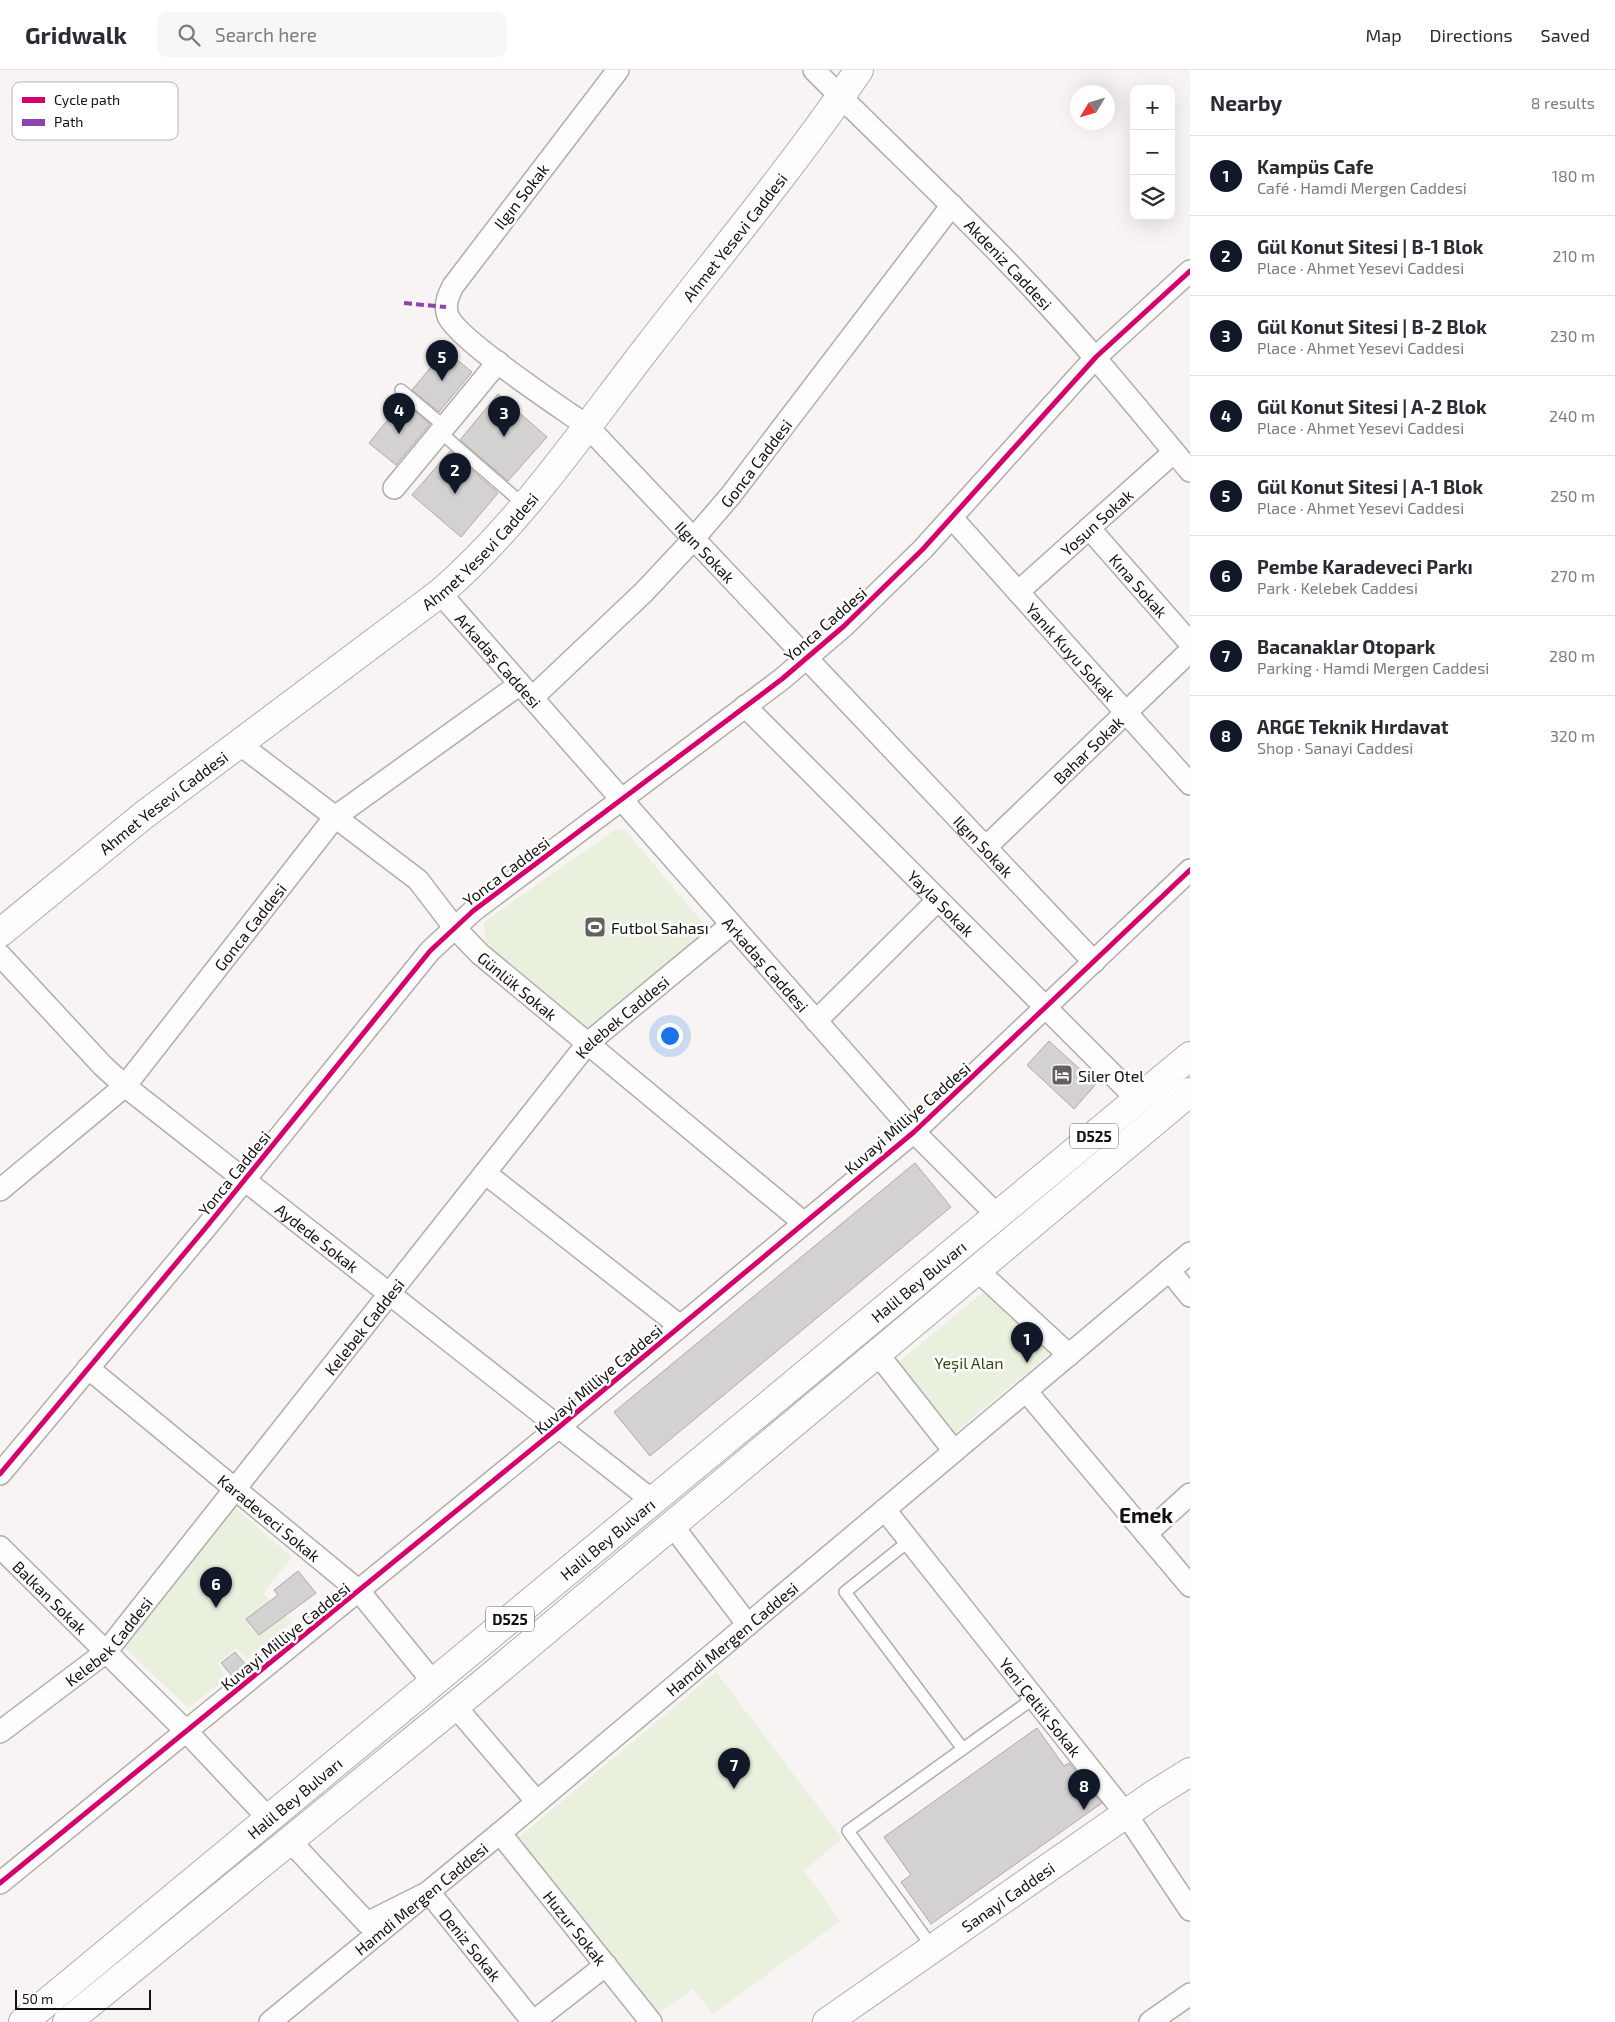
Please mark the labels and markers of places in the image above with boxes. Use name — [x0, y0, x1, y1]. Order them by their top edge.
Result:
pin: 5 — [426, 340, 458, 381]
pin: 4 — [383, 393, 415, 434]
pin: 3 — [488, 396, 520, 437]
pin: 2 — [439, 453, 471, 494]
sports icon: Futbol Sahası — [583, 915, 607, 939]
place label: Futbol Sahası — [611, 918, 709, 937]
hotel icon: Siler Otel — [1050, 1063, 1074, 1087]
place label: Siler Otel — [1078, 1066, 1144, 1085]
pin: 1 — [1011, 1322, 1043, 1363]
pin: 6 — [200, 1567, 232, 1608]
pin: 7 — [718, 1748, 750, 1789]
pin: 8 — [1068, 1769, 1100, 1810]

